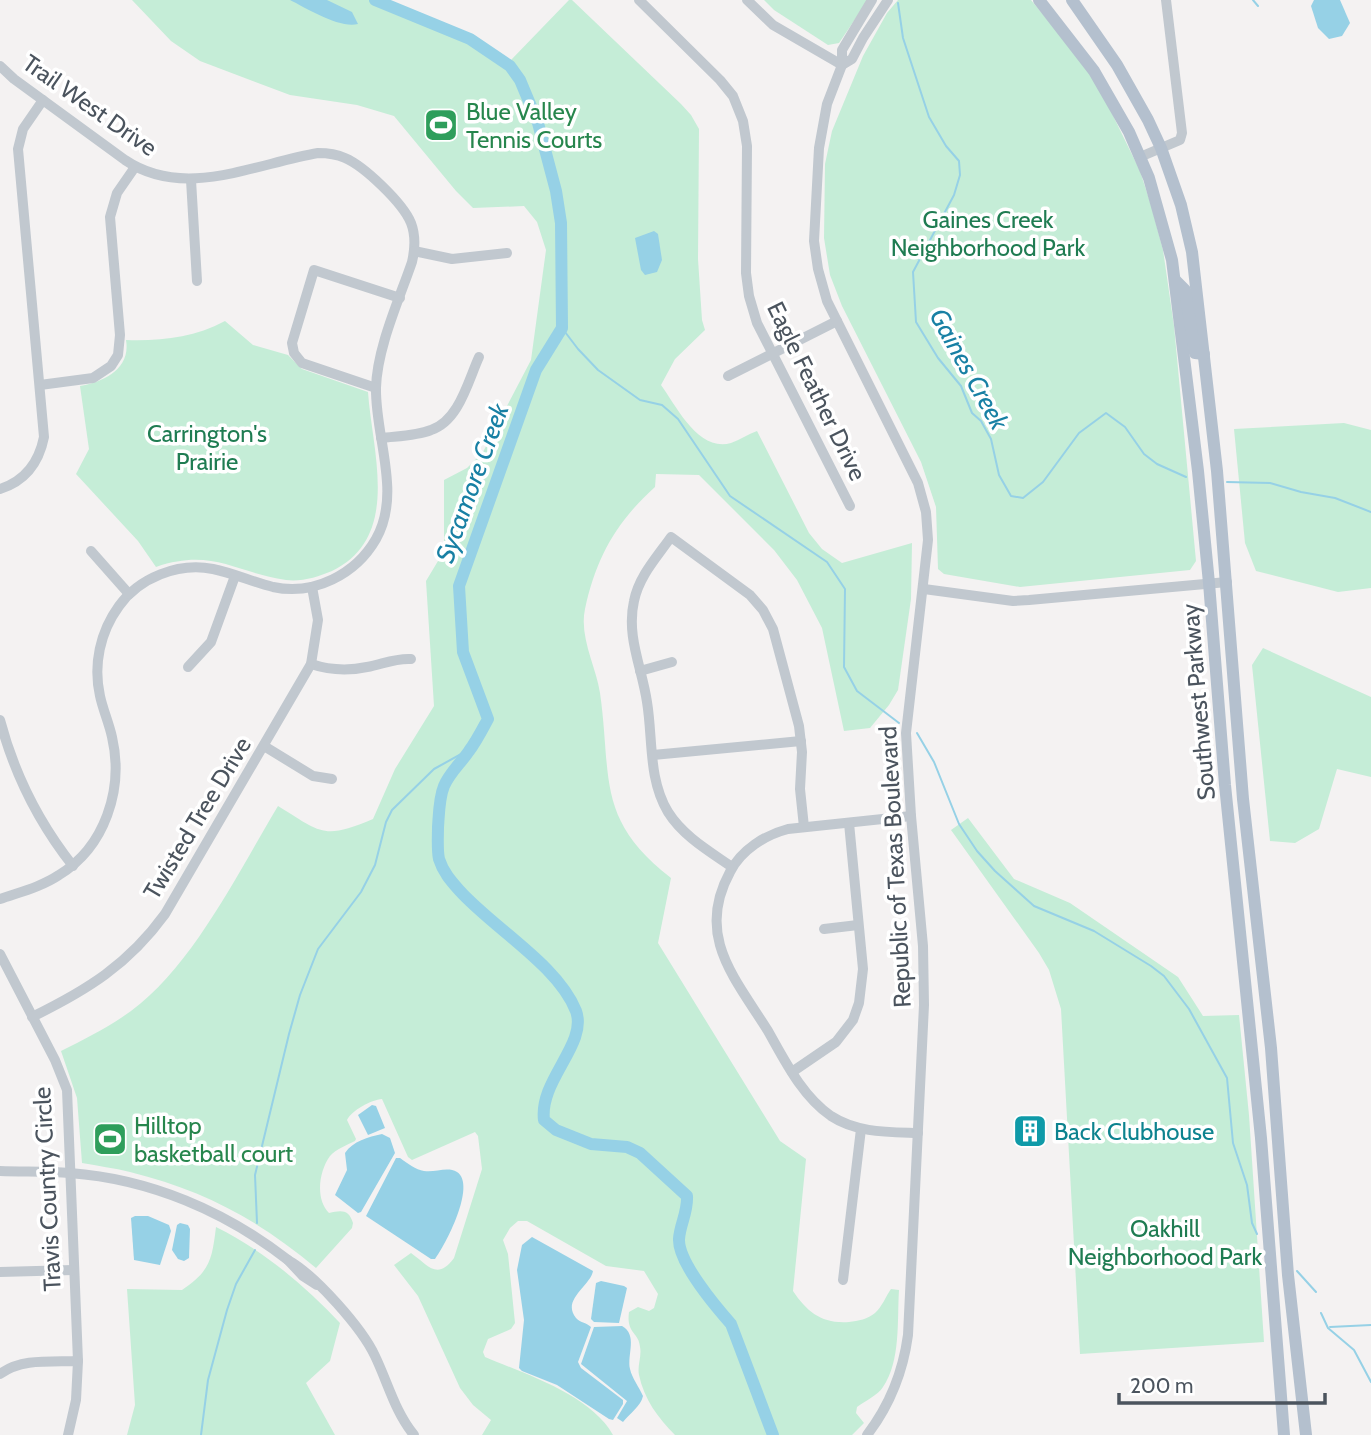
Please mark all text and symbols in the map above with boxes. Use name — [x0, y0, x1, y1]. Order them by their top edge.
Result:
street label: Trail West Drive — [17, 48, 163, 162]
place label: Blue Valley Tennis Courts — [466, 97, 602, 154]
sports icon: Blue Valley Tennis Courts — [422, 106, 460, 144]
park label: Gaines Creek Neighborhood Park — [891, 205, 1085, 262]
street label: Eagle Feather Drive — [761, 297, 873, 485]
water label: Gaines Creek — [923, 303, 1016, 436]
water label: Sycamore Creek — [428, 398, 516, 567]
park label: Carrington's Prairie — [147, 419, 267, 476]
street label: Southwest Parkway — [1175, 602, 1221, 802]
street label: Republic of Texas Boulevard — [873, 726, 917, 1008]
street label: Twisted Tree Drive — [137, 732, 257, 904]
street label: Travis Country Circle — [27, 1086, 67, 1292]
place label: Hilltop basketball court — [134, 1111, 293, 1168]
building icon: Back Clubhouse — [1011, 1112, 1049, 1150]
place label: Back Clubhouse — [1054, 1117, 1214, 1146]
sports icon: Hilltop basketball court — [91, 1120, 129, 1158]
park label: Oakhill Neighborhood Park — [1068, 1214, 1262, 1271]
scale bar — [1119, 1362, 1326, 1406]
text: 200 m — [1130, 1373, 1193, 1398]

